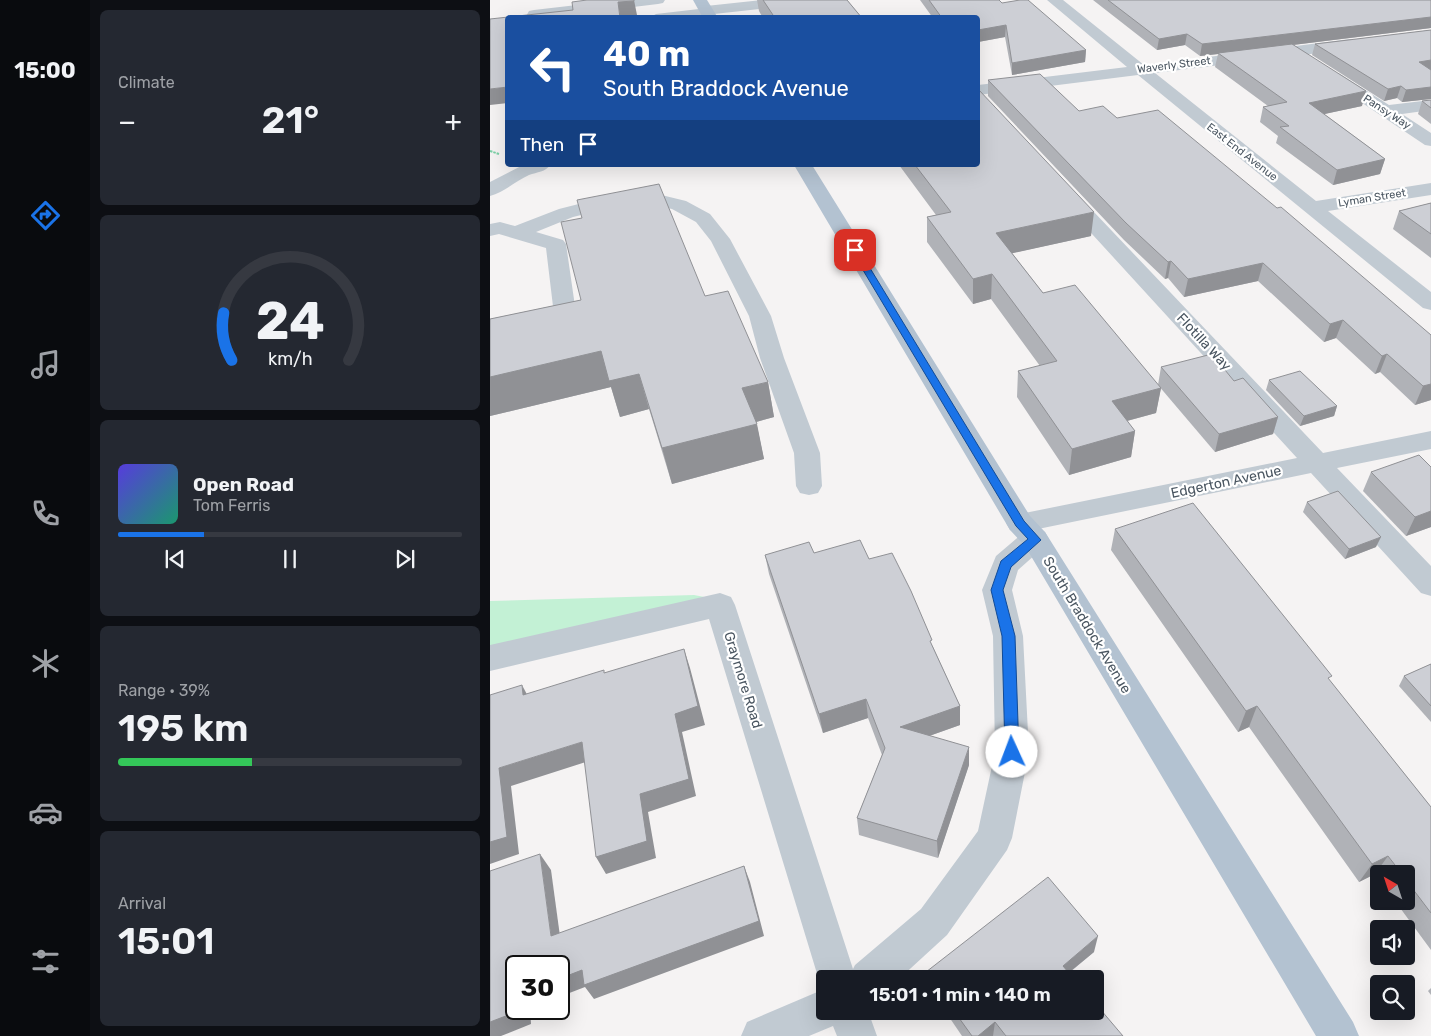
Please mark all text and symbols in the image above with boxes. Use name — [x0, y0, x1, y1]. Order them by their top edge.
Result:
text: 40 m — [603, 33, 690, 75]
icon: left — [520, 35, 585, 100]
street label: Waverly Street — [1137, 54, 1212, 76]
text: 15:00 — [14, 57, 76, 84]
text: Climate — [118, 73, 175, 92]
text: South Braddock Avenue — [603, 75, 849, 102]
street label: Pansy Way — [1361, 92, 1413, 132]
text: 21° — [262, 97, 319, 143]
text: − — [118, 105, 136, 138]
text: + — [445, 105, 462, 138]
street label: East End Avenue — [1204, 120, 1280, 184]
icon: arrive — [574, 130, 602, 158]
text: Then — [520, 133, 564, 156]
street label: Lyman Street — [1337, 186, 1407, 210]
icon: directions — [28, 198, 63, 233]
pin — [834, 229, 876, 271]
icon: arrive — [841, 236, 869, 264]
text: 24 — [255, 290, 325, 352]
street label: Flotilla Way — [1173, 310, 1235, 374]
icon: music — [28, 347, 63, 382]
text: km/h — [268, 348, 312, 369]
street label: Edgerton Avenue — [1169, 462, 1283, 502]
text: Open Road — [193, 473, 294, 496]
icon: phone — [28, 496, 63, 531]
text: Tom Ferris — [193, 496, 270, 515]
icon: previous — [161, 545, 189, 573]
icon: pause — [276, 545, 304, 573]
icon: next — [391, 545, 419, 573]
street label: South Braddock Avenue — [1039, 554, 1135, 697]
street label: Graymore Road — [720, 630, 766, 730]
icon: climate — [28, 646, 63, 681]
text: Range · 39% — [118, 681, 210, 700]
text: 195 km — [118, 705, 249, 751]
position arrow — [985, 725, 1037, 777]
icon: car — [28, 795, 63, 830]
north arrow — [1370, 865, 1415, 910]
map controls — [1370, 865, 1415, 1020]
text: Arrival — [118, 894, 166, 913]
text: 15:01 — [118, 918, 215, 964]
button: sound — [1370, 920, 1415, 965]
icon: filters — [28, 944, 63, 979]
speed limit sign: 30 — [505, 955, 570, 1020]
button: search — [1370, 975, 1415, 1020]
text: 15:01 · 1 min · 140 m — [869, 983, 1051, 1006]

